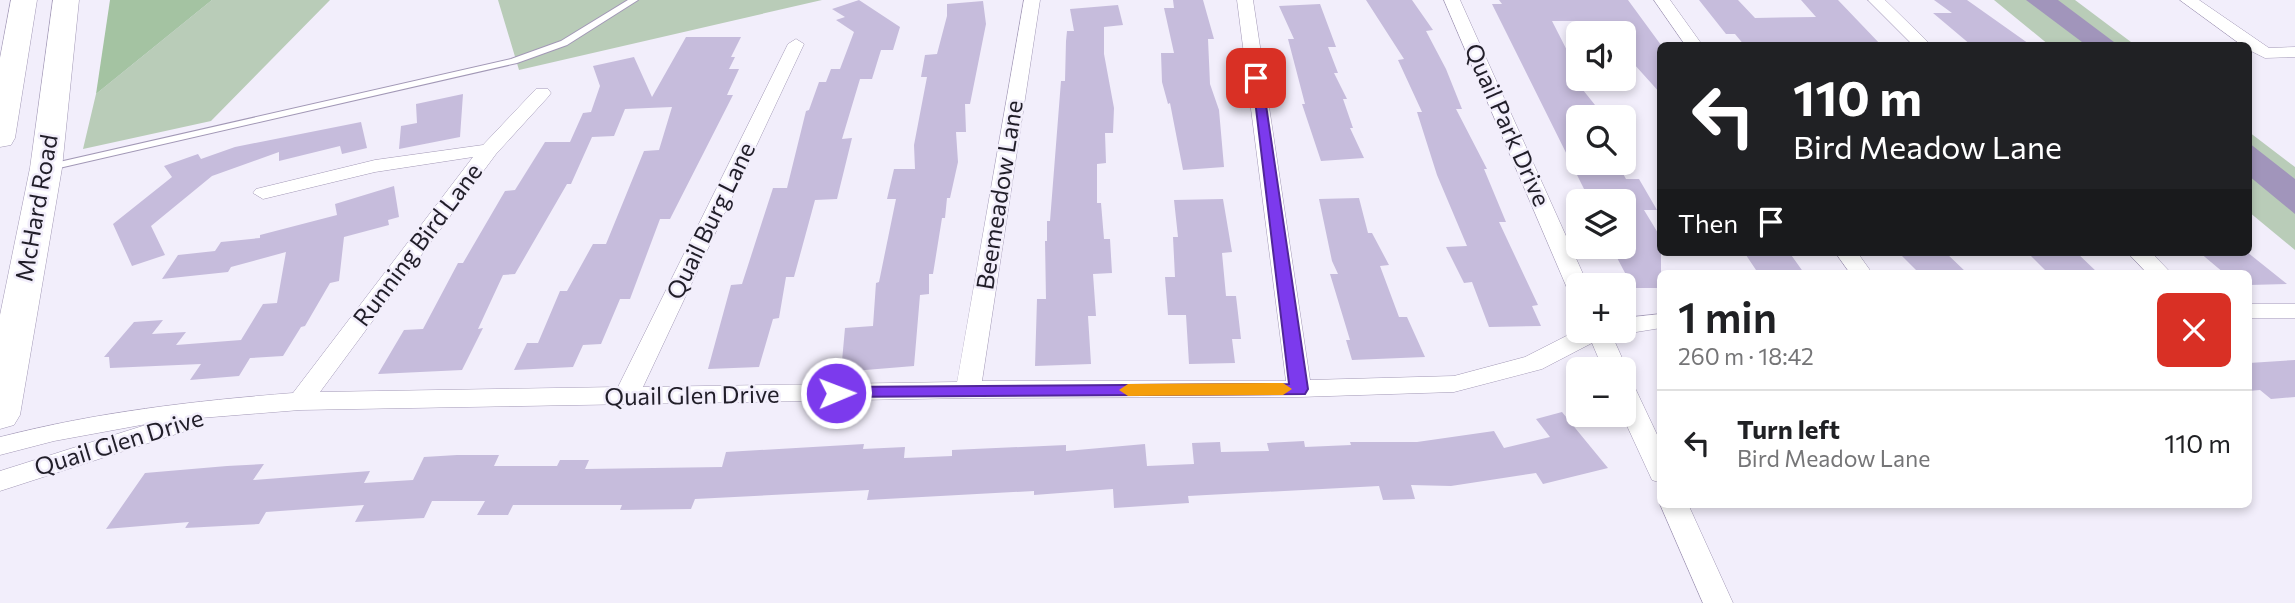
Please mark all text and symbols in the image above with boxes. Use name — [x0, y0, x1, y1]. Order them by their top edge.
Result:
map controls — [1566, 21, 1636, 427]
button: sound — [1566, 21, 1636, 91]
street label: Quail Park Drive — [1459, 38, 1557, 210]
pin — [1226, 48, 1286, 108]
icon: arrive — [1237, 59, 1275, 97]
text: 110 m — [1793, 66, 1922, 126]
icon: left — [1678, 70, 1769, 161]
street label: Beemeadow Lane — [969, 98, 1028, 291]
button: search — [1566, 105, 1636, 175]
text: Bird Meadow Lane — [1793, 126, 2062, 166]
street label: McHard Road — [8, 132, 63, 284]
street label: Quail Burg Lane — [659, 137, 760, 304]
street label: Running Bird Lane — [346, 157, 487, 331]
button: layers — [1566, 189, 1636, 259]
icon: arrive — [1752, 203, 1790, 241]
text: Then — [1678, 207, 1738, 238]
button: + — [1566, 273, 1636, 343]
text: 1 min — [1678, 290, 1777, 342]
button: close — [2157, 293, 2231, 367]
text: 260 m · 18:42 — [1678, 342, 1814, 370]
position arrow — [799, 356, 873, 430]
button: − — [1566, 357, 1636, 427]
street label: Quail Glen Drive — [604, 378, 780, 411]
street label: Quail Glen Drive — [31, 402, 207, 481]
text: Turn left — [1737, 413, 1840, 444]
icon: left — [1678, 424, 1716, 462]
text: 110 m — [2164, 427, 2231, 458]
text: Bird Meadow Lane — [1737, 444, 1930, 472]

